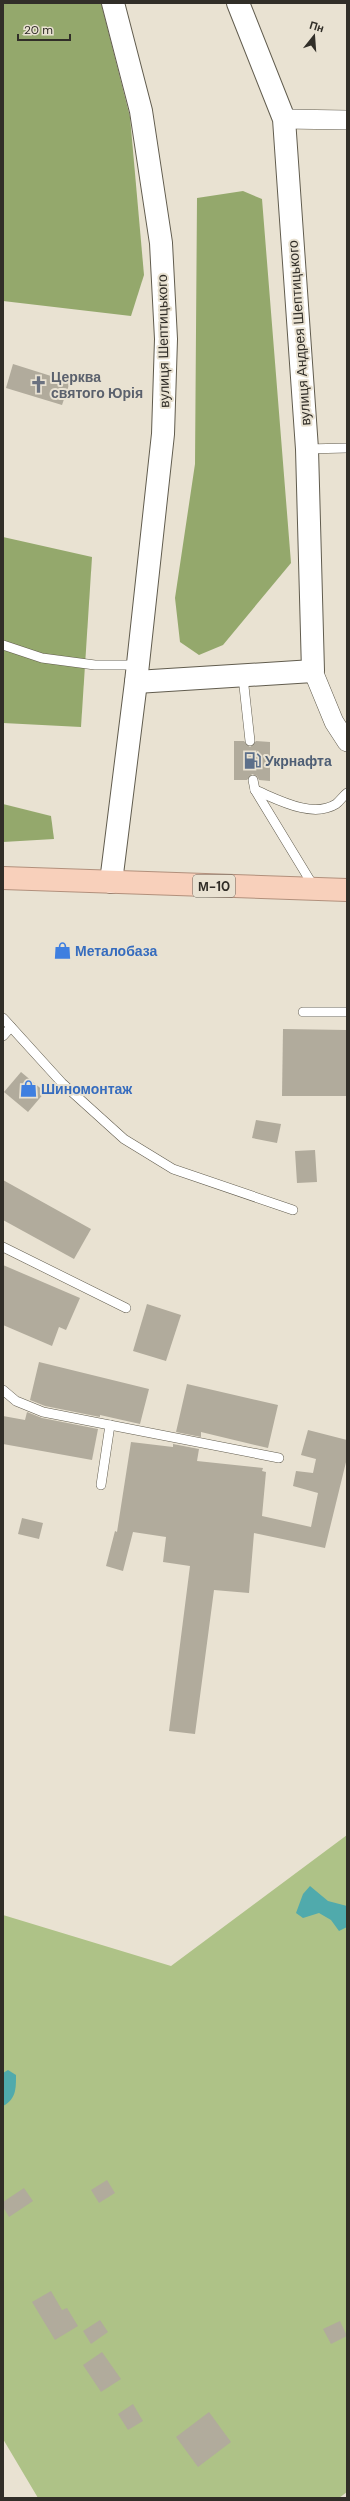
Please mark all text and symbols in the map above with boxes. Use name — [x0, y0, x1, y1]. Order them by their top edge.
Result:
scale bar — [18, 16, 70, 42]
north arrow — [294, 16, 334, 56]
text: Пн — [308, 18, 326, 35]
text: 20 m — [24, 22, 53, 38]
street label: вулиця Андрея Шептицького — [284, 240, 314, 426]
street label: вулиця Шептицького — [153, 274, 173, 408]
place label: Церква святого Юрія — [51, 368, 143, 402]
church icon: Церква святого Юрія — [28, 375, 48, 395]
fuel station icon: Укрнафта — [242, 751, 262, 771]
place label: Укрнафта — [265, 752, 332, 770]
road number: М-10 — [193, 875, 235, 897]
shop icon: Металобаза — [52, 941, 72, 961]
place label: Металобаза — [75, 942, 158, 960]
shop icon: Шиномонтаж — [18, 1079, 38, 1099]
place label: Шиномонтаж — [41, 1080, 133, 1098]

